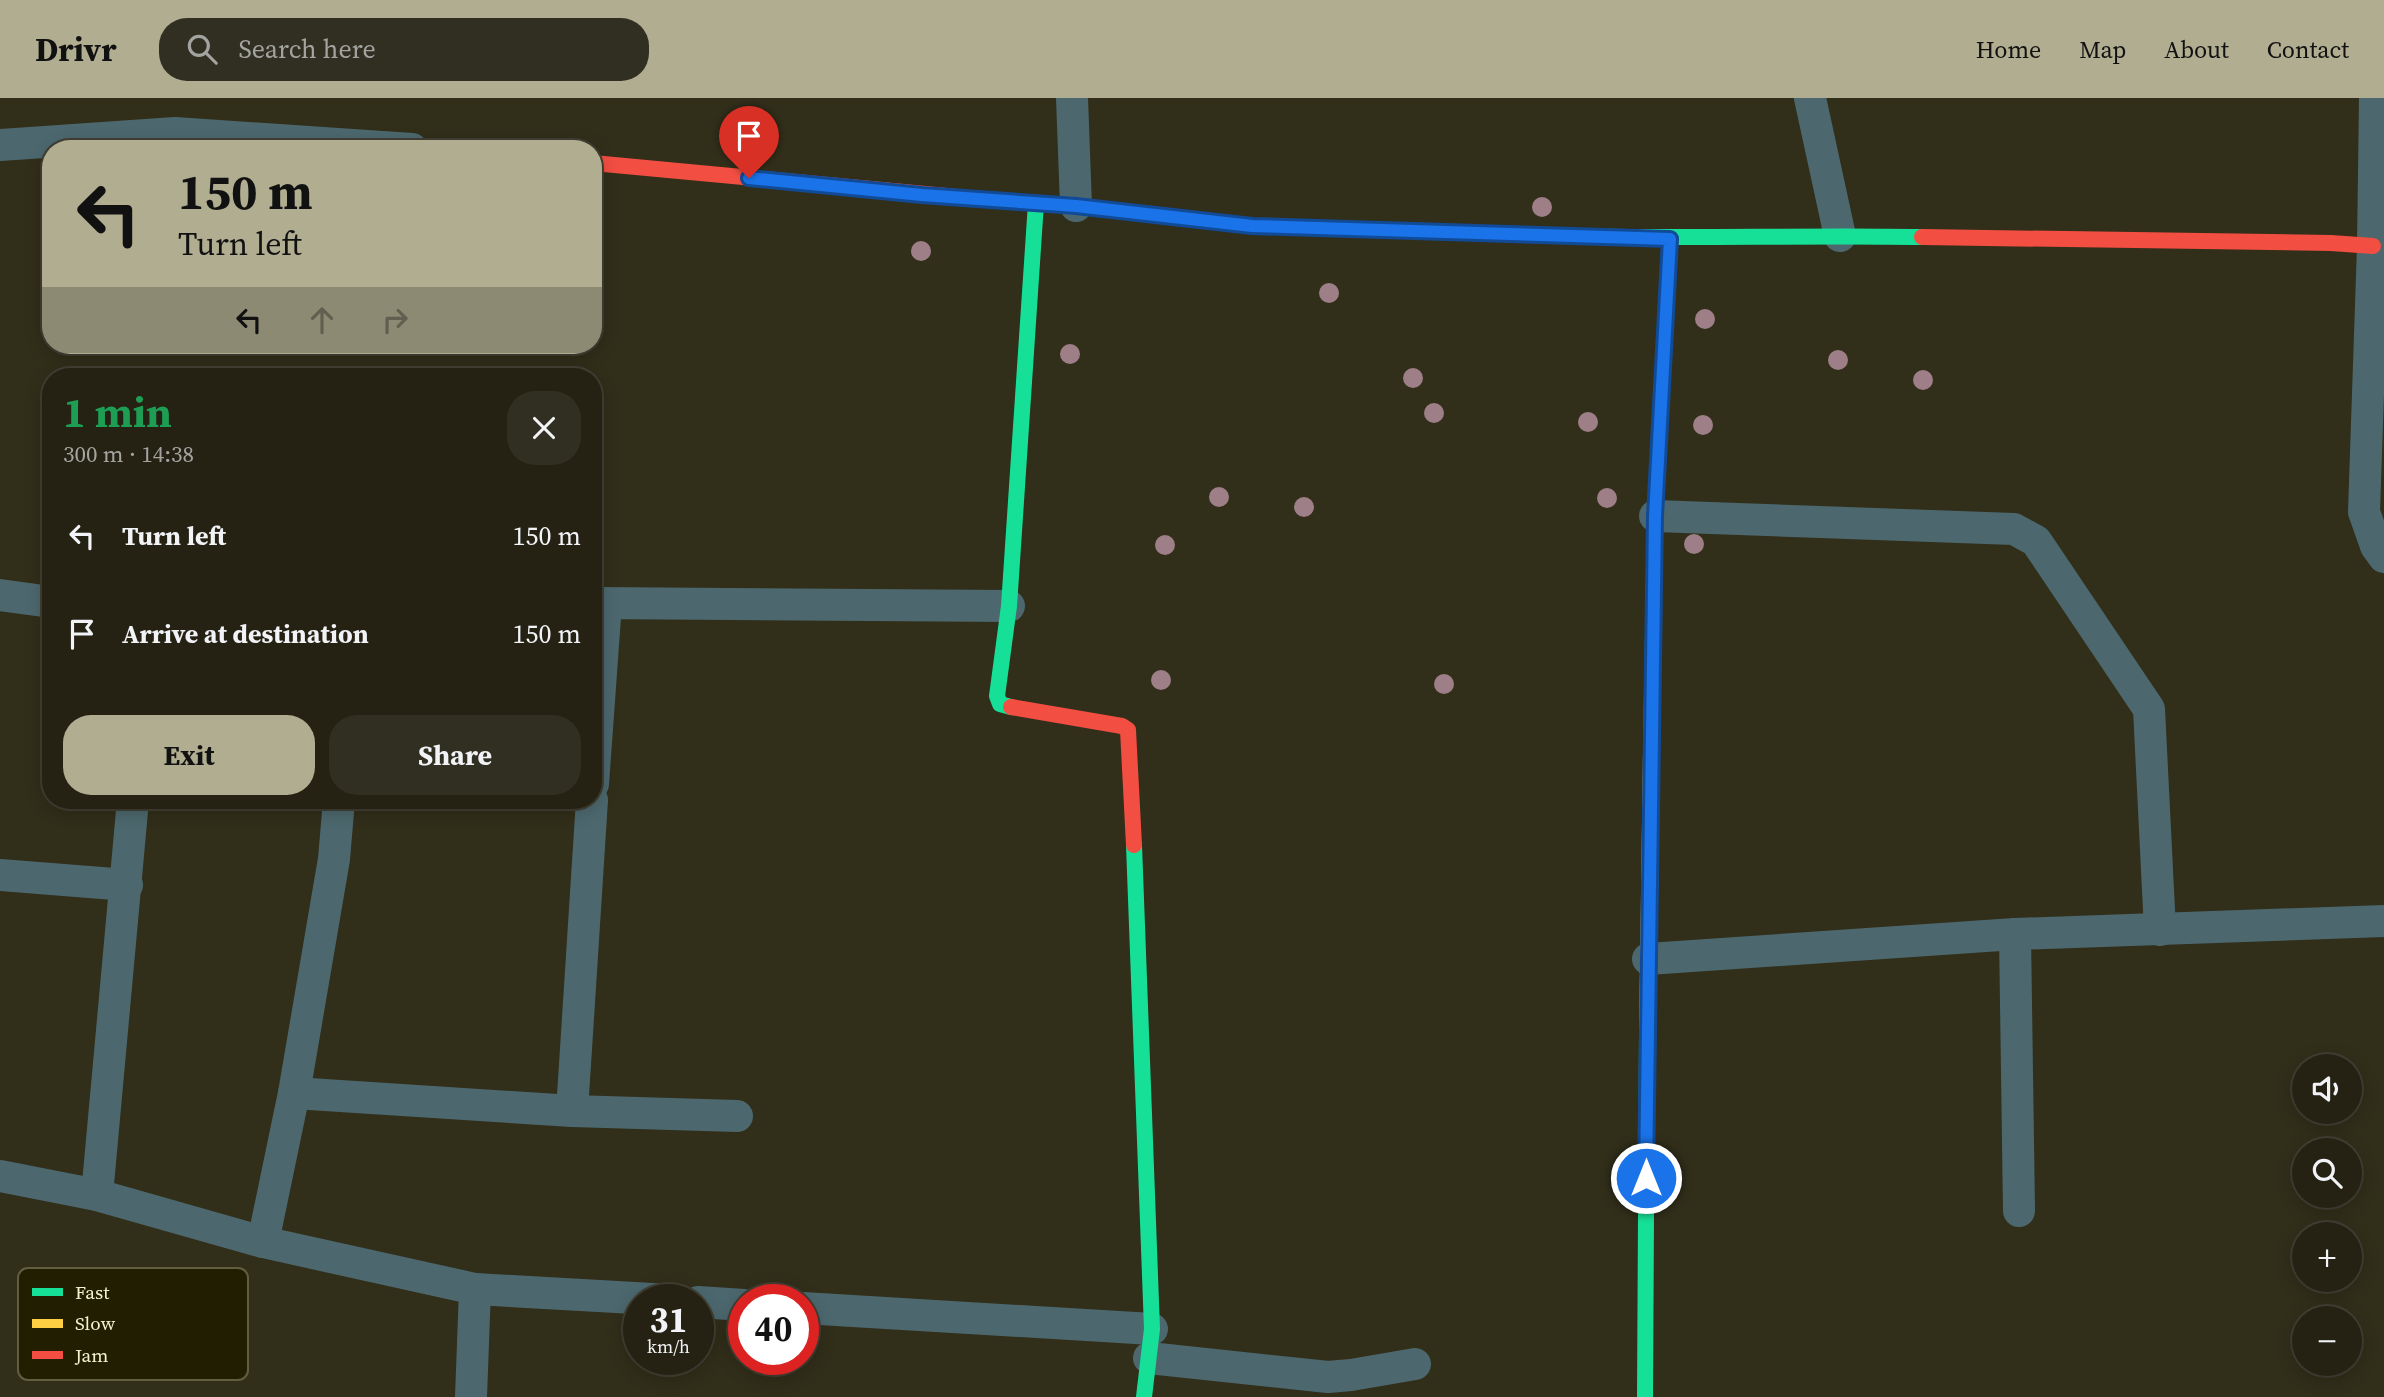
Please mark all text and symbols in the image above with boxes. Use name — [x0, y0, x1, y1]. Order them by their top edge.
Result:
search box — [159, 18, 649, 81]
text: Drivr — [35, 27, 117, 72]
icon: search — [183, 30, 221, 68]
text: Search here — [239, 31, 376, 67]
text: Home — [1976, 33, 2041, 66]
text: Map — [2079, 33, 2126, 66]
text: About — [2164, 33, 2229, 66]
text: Contact — [2267, 33, 2349, 66]
pin — [719, 106, 779, 178]
icon: arrive — [730, 117, 768, 155]
text: 150 m — [178, 158, 313, 225]
icon: left — [63, 168, 154, 259]
text: Turn left — [178, 222, 302, 266]
icon: left — [230, 301, 268, 339]
icon: ahead — [303, 301, 341, 339]
icon: right — [376, 301, 414, 339]
text: 1 min — [63, 383, 172, 441]
button: close — [507, 391, 581, 465]
text: 300 m · 14:38 — [63, 438, 194, 470]
icon: left — [63, 517, 101, 555]
text: Turn left — [122, 518, 226, 554]
text: 150 m — [513, 518, 581, 554]
icon: arrive — [63, 615, 101, 653]
text: Arrive at destination — [122, 616, 369, 652]
text: 150 m — [513, 616, 581, 652]
button: Exit — [63, 715, 315, 795]
button: Share — [329, 715, 581, 795]
map controls — [2292, 1054, 2362, 1376]
button: sound — [2292, 1054, 2362, 1124]
button: search — [2292, 1138, 2362, 1208]
position arrow — [1609, 1141, 1683, 1215]
button: + — [2292, 1222, 2362, 1292]
legend — [18, 1268, 248, 1380]
text: Fast — [75, 1279, 110, 1305]
speed limit sign: 40 — [728, 1284, 819, 1375]
text: 31 — [650, 1296, 687, 1344]
button: − — [2292, 1306, 2362, 1376]
text: Slow — [75, 1310, 116, 1336]
text: km/h — [647, 1334, 690, 1359]
text: Jam — [74, 1342, 108, 1368]

